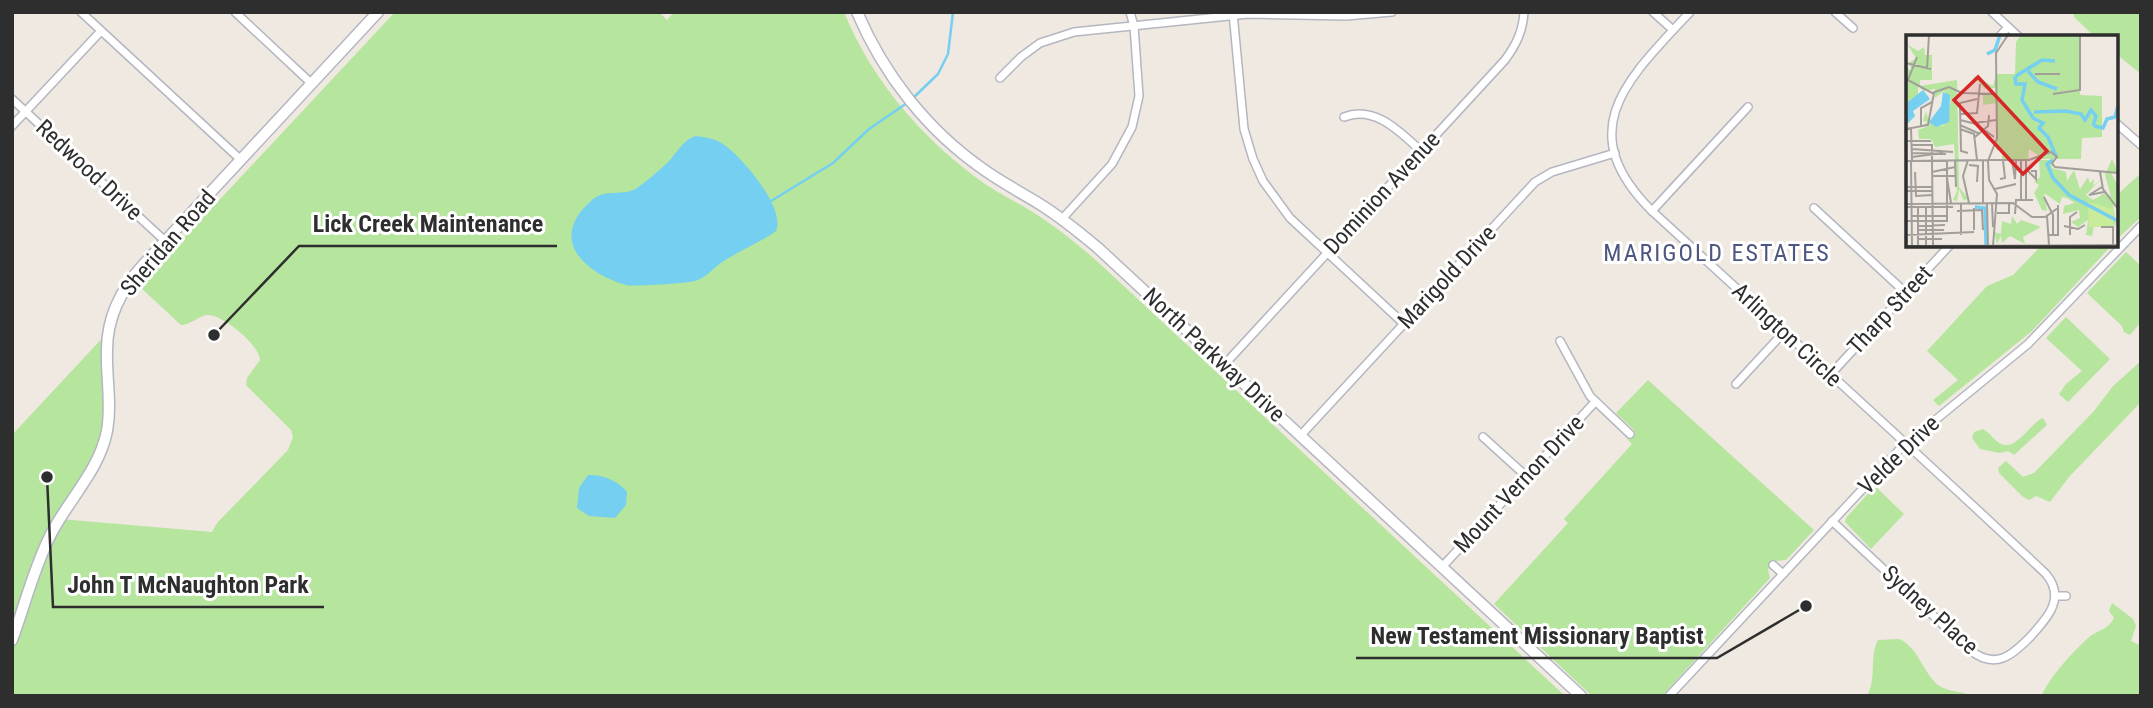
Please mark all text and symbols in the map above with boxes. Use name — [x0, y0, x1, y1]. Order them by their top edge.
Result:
inset map — [1906, 35, 2118, 247]
street label: Redwood Drive — [30, 114, 148, 226]
street label: Dominion Avenue — [1318, 126, 1446, 260]
street label: Sheridan Road — [115, 185, 221, 301]
callout: Lick Creek Maintenance — [299, 201, 557, 246]
text: Lick Creek Maintenance — [313, 210, 543, 238]
street label: Marigold Drive — [1392, 220, 1502, 334]
district label: MARIGOLD ESTATES — [1603, 239, 1831, 267]
street label: Tharp Street — [1842, 260, 1938, 360]
street label: Arlington Circle — [1727, 278, 1847, 392]
street label: North Parkway Drive — [1137, 282, 1291, 428]
street label: Mount Vernon Drive — [1448, 410, 1590, 558]
street label: Velde Drive — [1853, 410, 1945, 500]
street label: Sydney Place — [1876, 560, 1984, 660]
callout: John T McNaughton Park — [53, 562, 324, 607]
text: John T McNaughton Park — [67, 571, 309, 599]
callout: New Testament Missionary Baptist — [1356, 613, 1717, 658]
text: New Testament Missionary Baptist — [1370, 622, 1704, 650]

